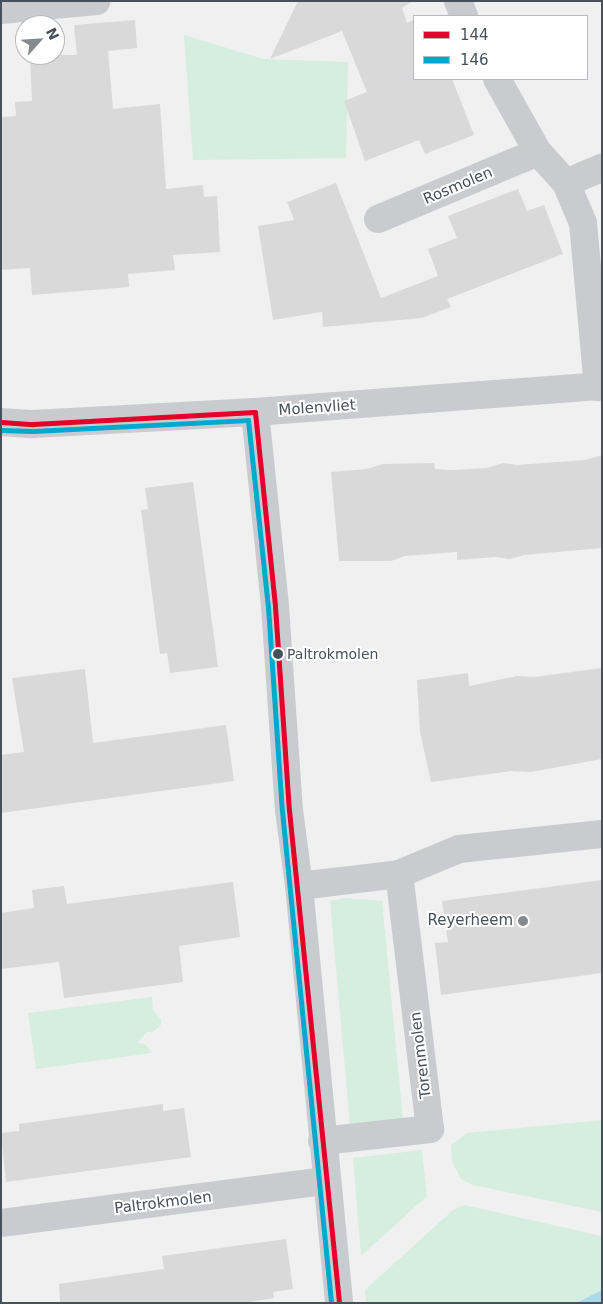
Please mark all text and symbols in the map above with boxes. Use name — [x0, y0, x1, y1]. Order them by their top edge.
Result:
north arrow — [15, 15, 65, 65]
legend — [413, 15, 588, 80]
text: N — [43, 25, 62, 43]
text: 144 — [460, 26, 489, 44]
text: 146 — [460, 51, 489, 69]
street label: Rosmolen — [421, 163, 495, 209]
street label: Molenvliet — [278, 396, 356, 420]
place label: Paltrokmolen — [287, 646, 378, 662]
marker: Paltrokmolen — [273, 649, 283, 659]
place label: Reyerheem — [427, 912, 513, 930]
marker: Reyerheem — [517, 915, 529, 927]
street label: Torenmolen — [407, 1011, 435, 1099]
street label: Paltrokmolen — [113, 1188, 213, 1218]

